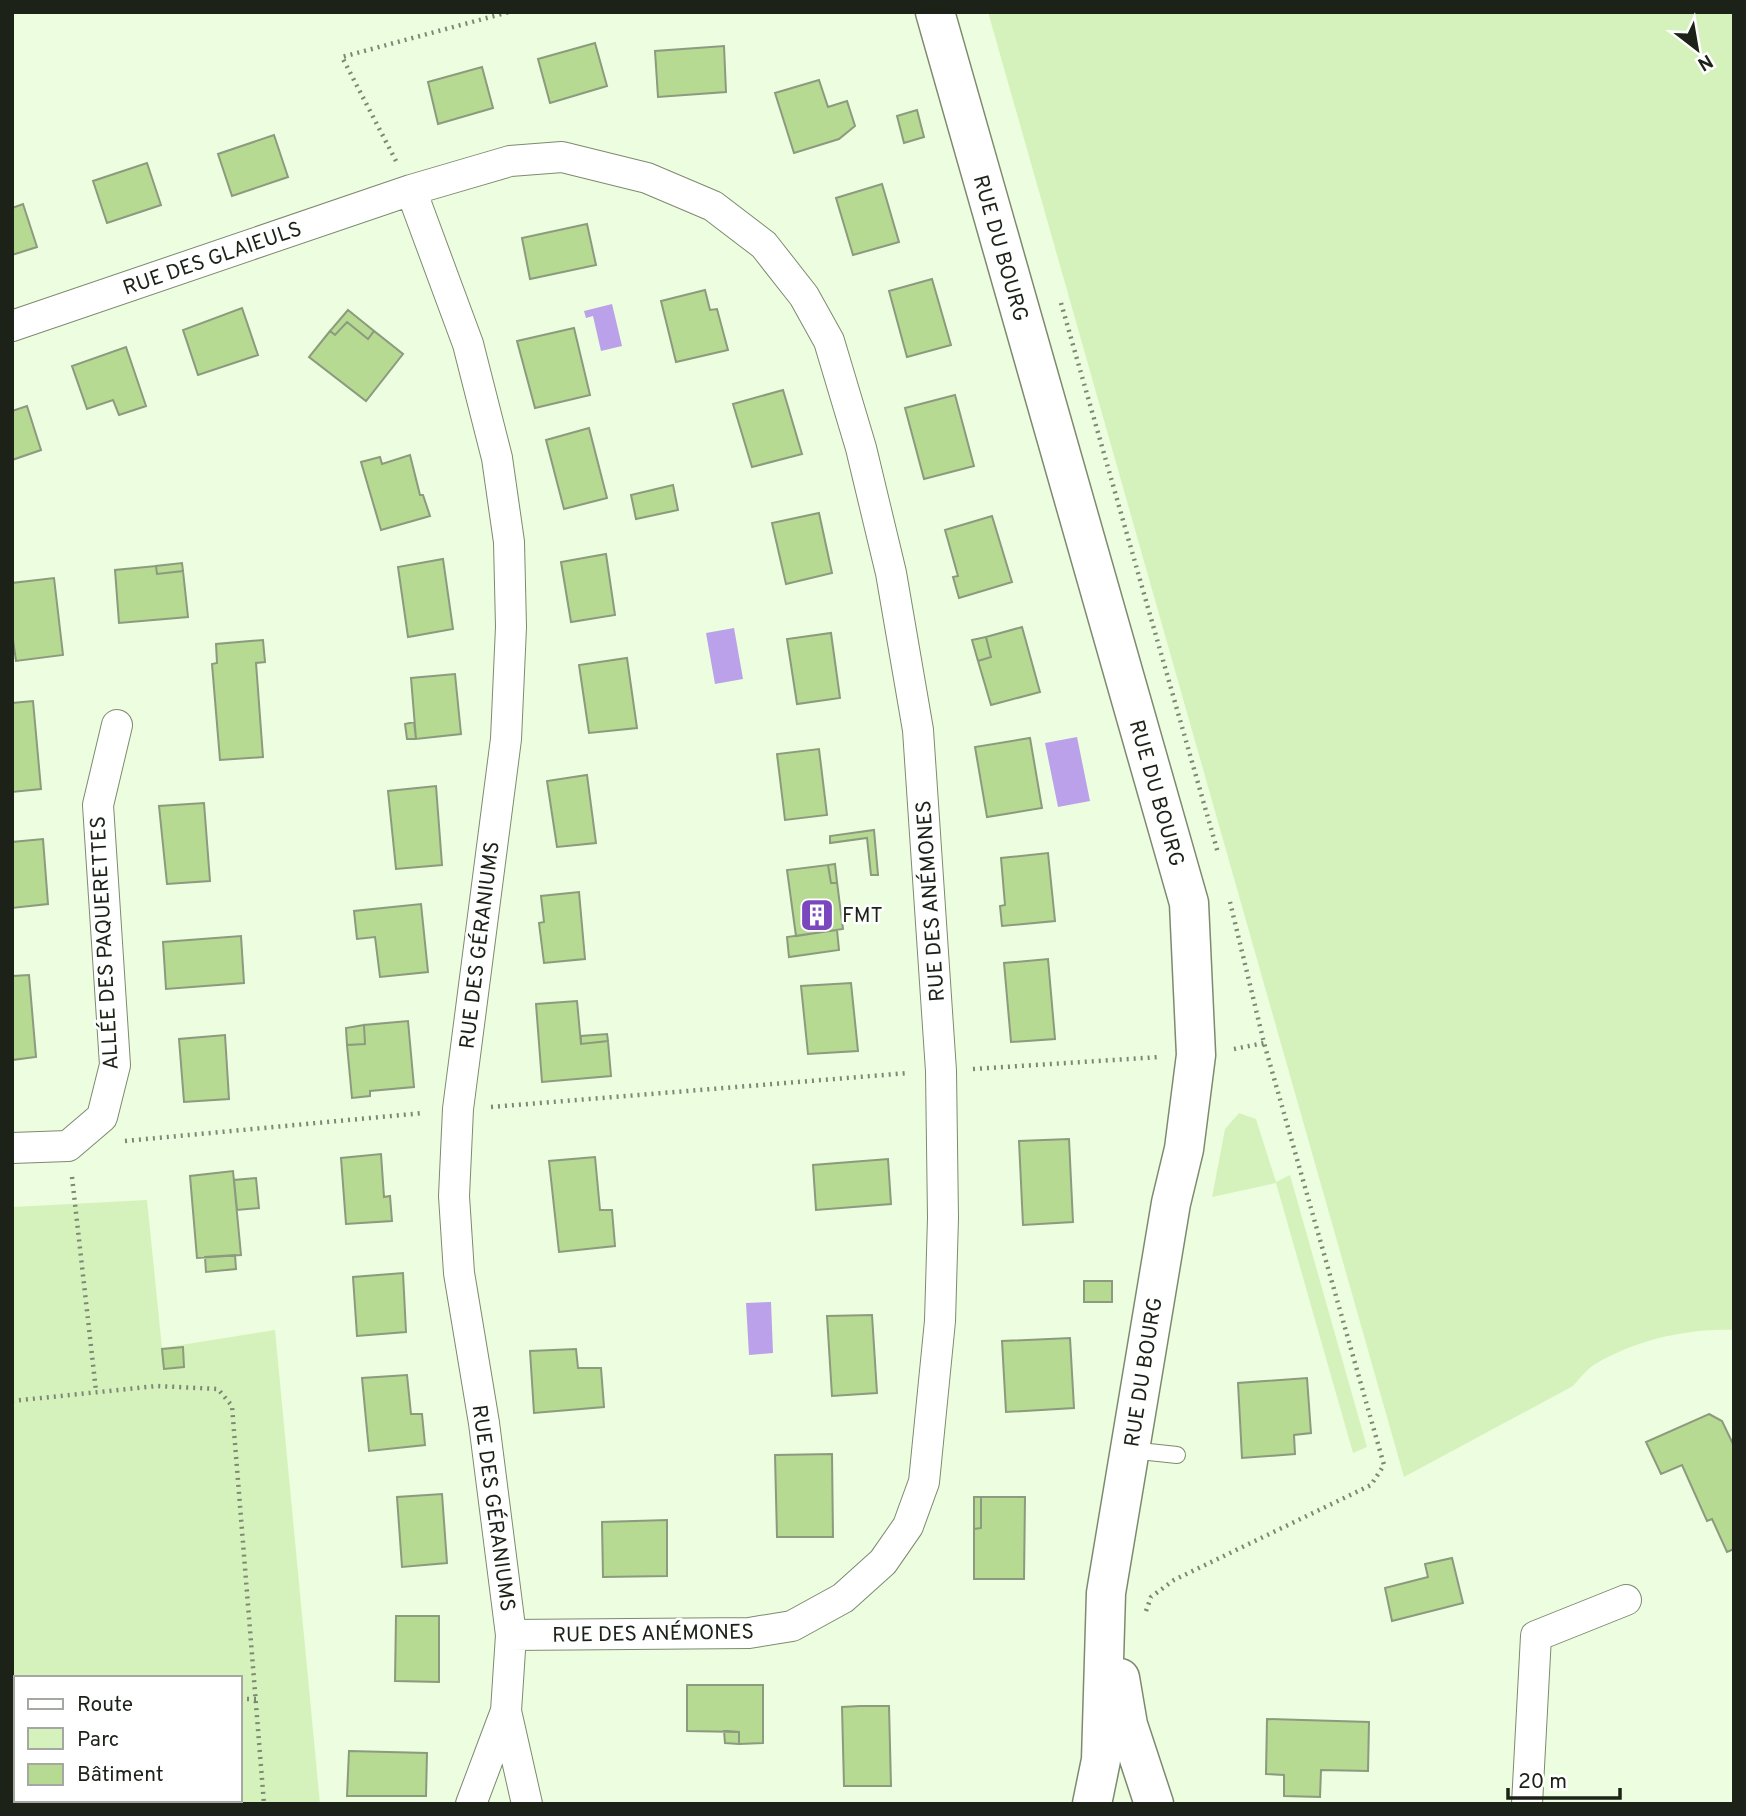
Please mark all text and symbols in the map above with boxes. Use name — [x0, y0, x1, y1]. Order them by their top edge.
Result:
north arrow — [1662, 14, 1732, 84]
text: N — [1693, 48, 1717, 76]
street label: RUE DU BOURG — [966, 172, 1033, 325]
street label: RUE DES GLAIEULS — [120, 216, 305, 303]
street label: RUE DU BOURG — [1122, 717, 1189, 870]
street label: RUE DES ANÉMONES — [910, 799, 952, 1003]
street label: ALLÉE DES PAQUERETTES — [84, 815, 126, 1071]
street label: RUE DES GÉRANIUMS — [453, 840, 507, 1050]
building icon: FMT — [798, 896, 836, 934]
place label: FMT — [842, 903, 883, 930]
street label: RUE DU BOURG — [1119, 1295, 1170, 1449]
street label: RUE DES GÉRANIUMS — [465, 1403, 521, 1613]
street label: RUE DES ANÉMONES — [552, 1618, 754, 1650]
legend — [14, 1676, 242, 1802]
text: Route — [77, 1692, 133, 1719]
text: Parc — [77, 1727, 119, 1754]
scale bar — [1508, 1756, 1620, 1800]
text: Bâtiment — [77, 1762, 164, 1789]
text: 20 m — [1518, 1769, 1567, 1796]

